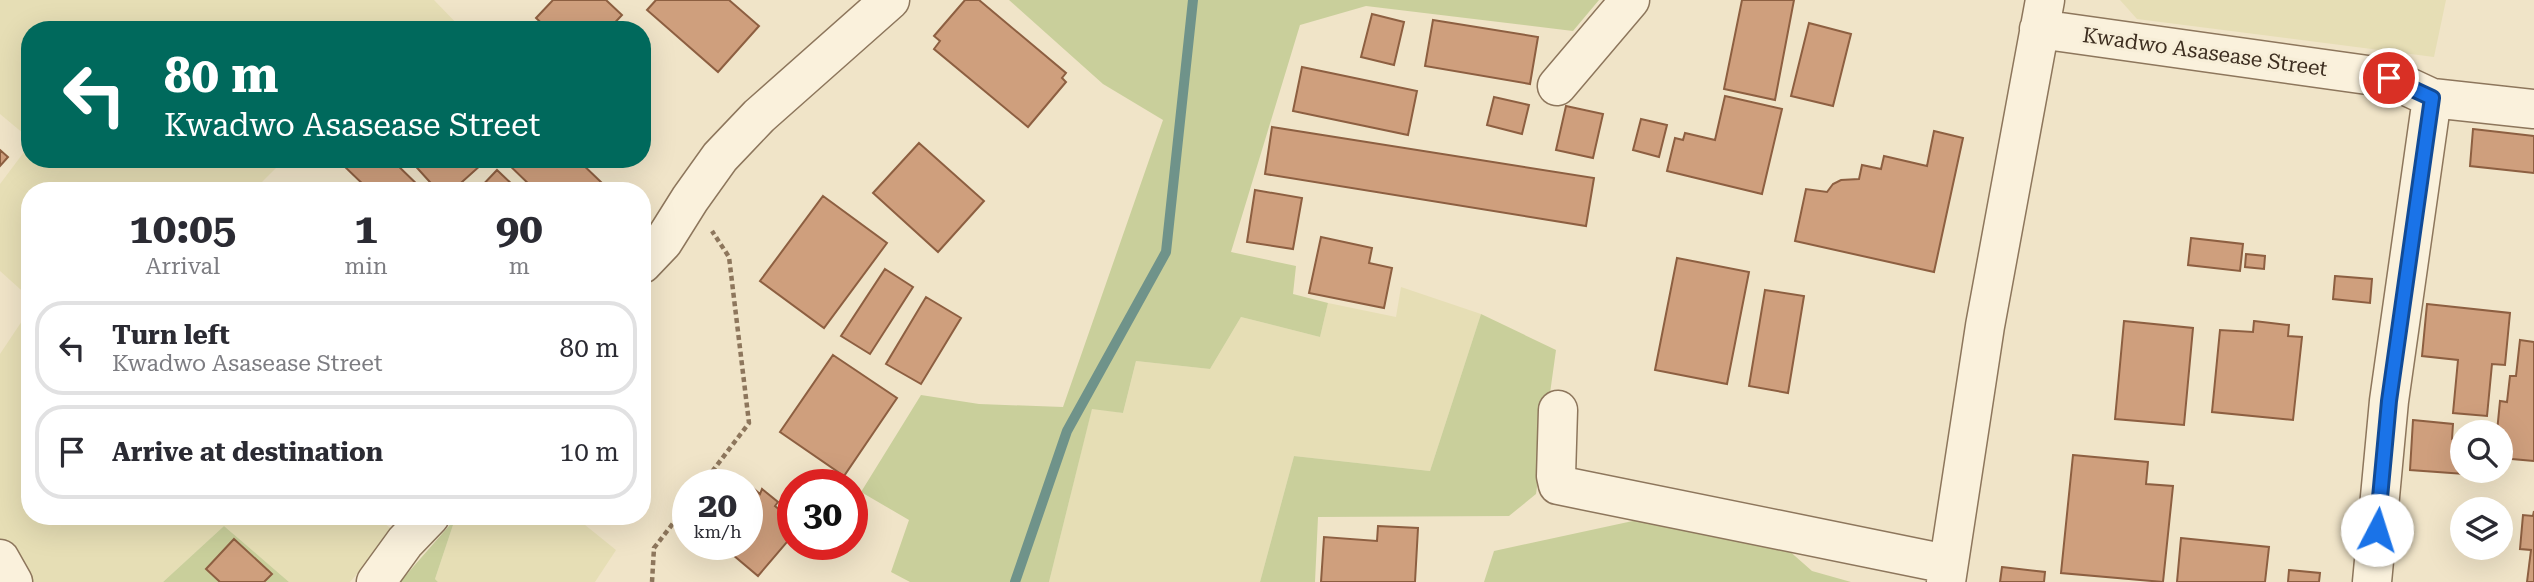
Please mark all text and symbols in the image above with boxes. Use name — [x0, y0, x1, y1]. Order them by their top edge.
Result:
street label: Kwadwo Asasease Street — [2081, 23, 2329, 81]
text: 80 m — [164, 47, 279, 104]
pin — [2359, 48, 2419, 108]
icon: left — [49, 49, 140, 140]
icon: arrive — [2370, 59, 2408, 97]
text: Kwadwo Asasease Street — [164, 106, 540, 144]
text: 10:05 — [129, 204, 236, 253]
text: 1 — [354, 204, 378, 253]
text: 90 — [496, 204, 543, 253]
text: Arrival — [145, 253, 220, 280]
text: min — [345, 253, 388, 280]
text: m — [509, 253, 530, 280]
text: Turn left — [112, 320, 230, 350]
icon: left — [53, 329, 91, 367]
text: 80 m — [560, 333, 619, 363]
text: Kwadwo Asasease Street — [112, 350, 383, 377]
map controls — [2450, 420, 2513, 560]
button: search — [2450, 420, 2513, 483]
icon: arrive — [53, 433, 91, 471]
text: Arrive at destination — [112, 437, 383, 467]
text: 10 m — [560, 437, 619, 467]
speed limit sign: 30 — [777, 469, 868, 560]
text: 20 — [698, 485, 737, 526]
position arrow — [2340, 493, 2414, 567]
button: layers — [2450, 497, 2513, 560]
text: km/h — [693, 521, 742, 542]

